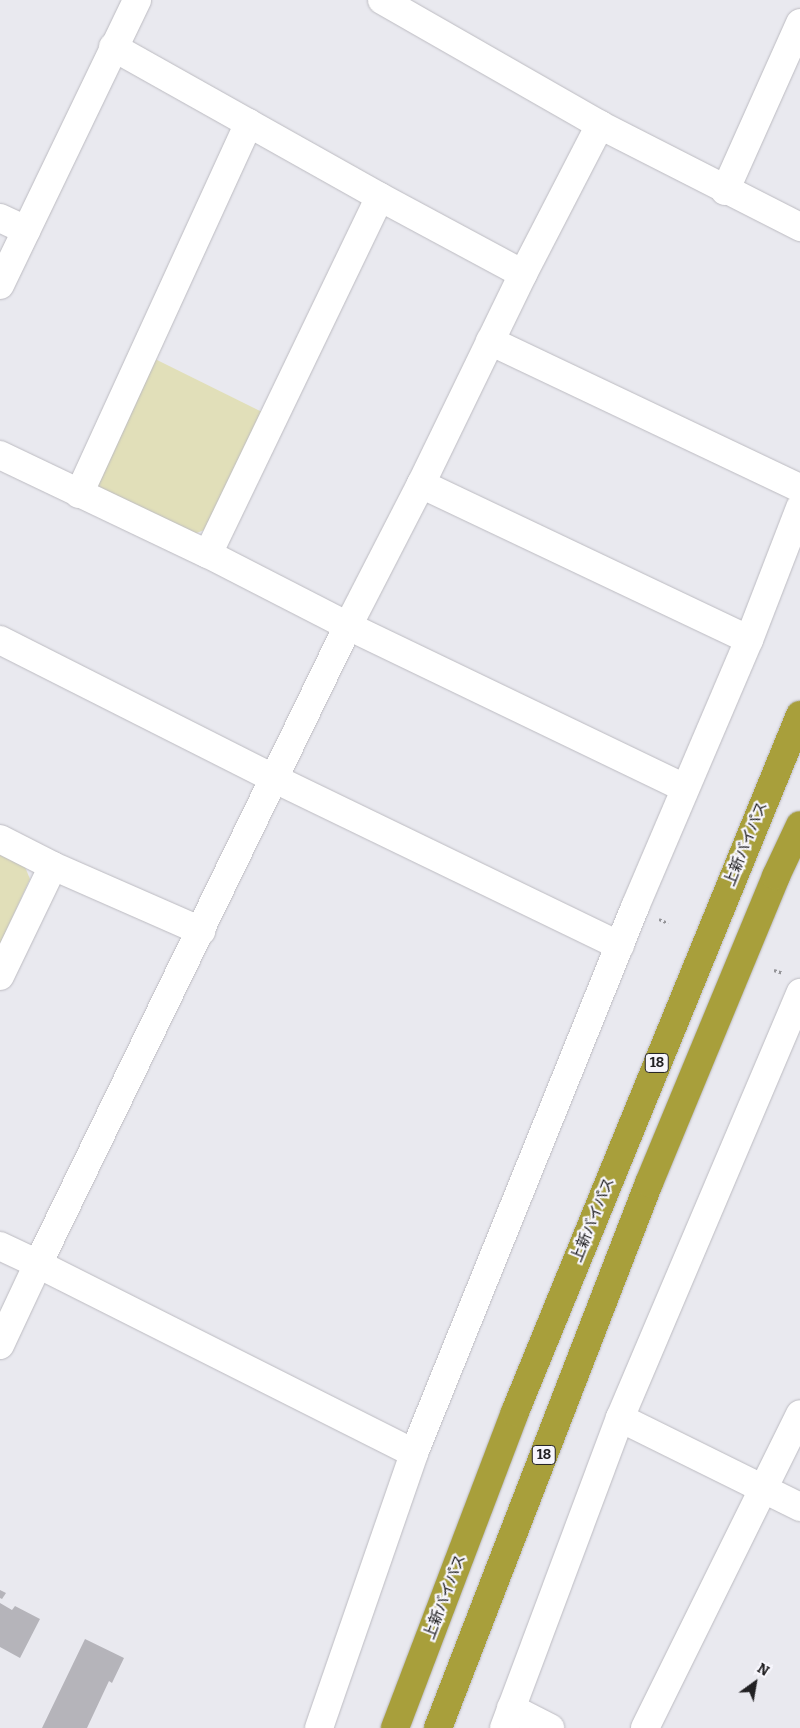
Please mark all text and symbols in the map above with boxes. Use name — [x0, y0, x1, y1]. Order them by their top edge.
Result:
street label: 上新バイパス — [721, 799, 771, 889]
road number: 18 — [644, 1052, 670, 1074]
street label: 上新バイパス — [568, 1175, 618, 1265]
road number: 18 — [532, 1444, 556, 1466]
street label: 上新バイパス — [420, 1552, 470, 1642]
north arrow — [730, 1658, 780, 1708]
text: N — [754, 1660, 772, 1680]

